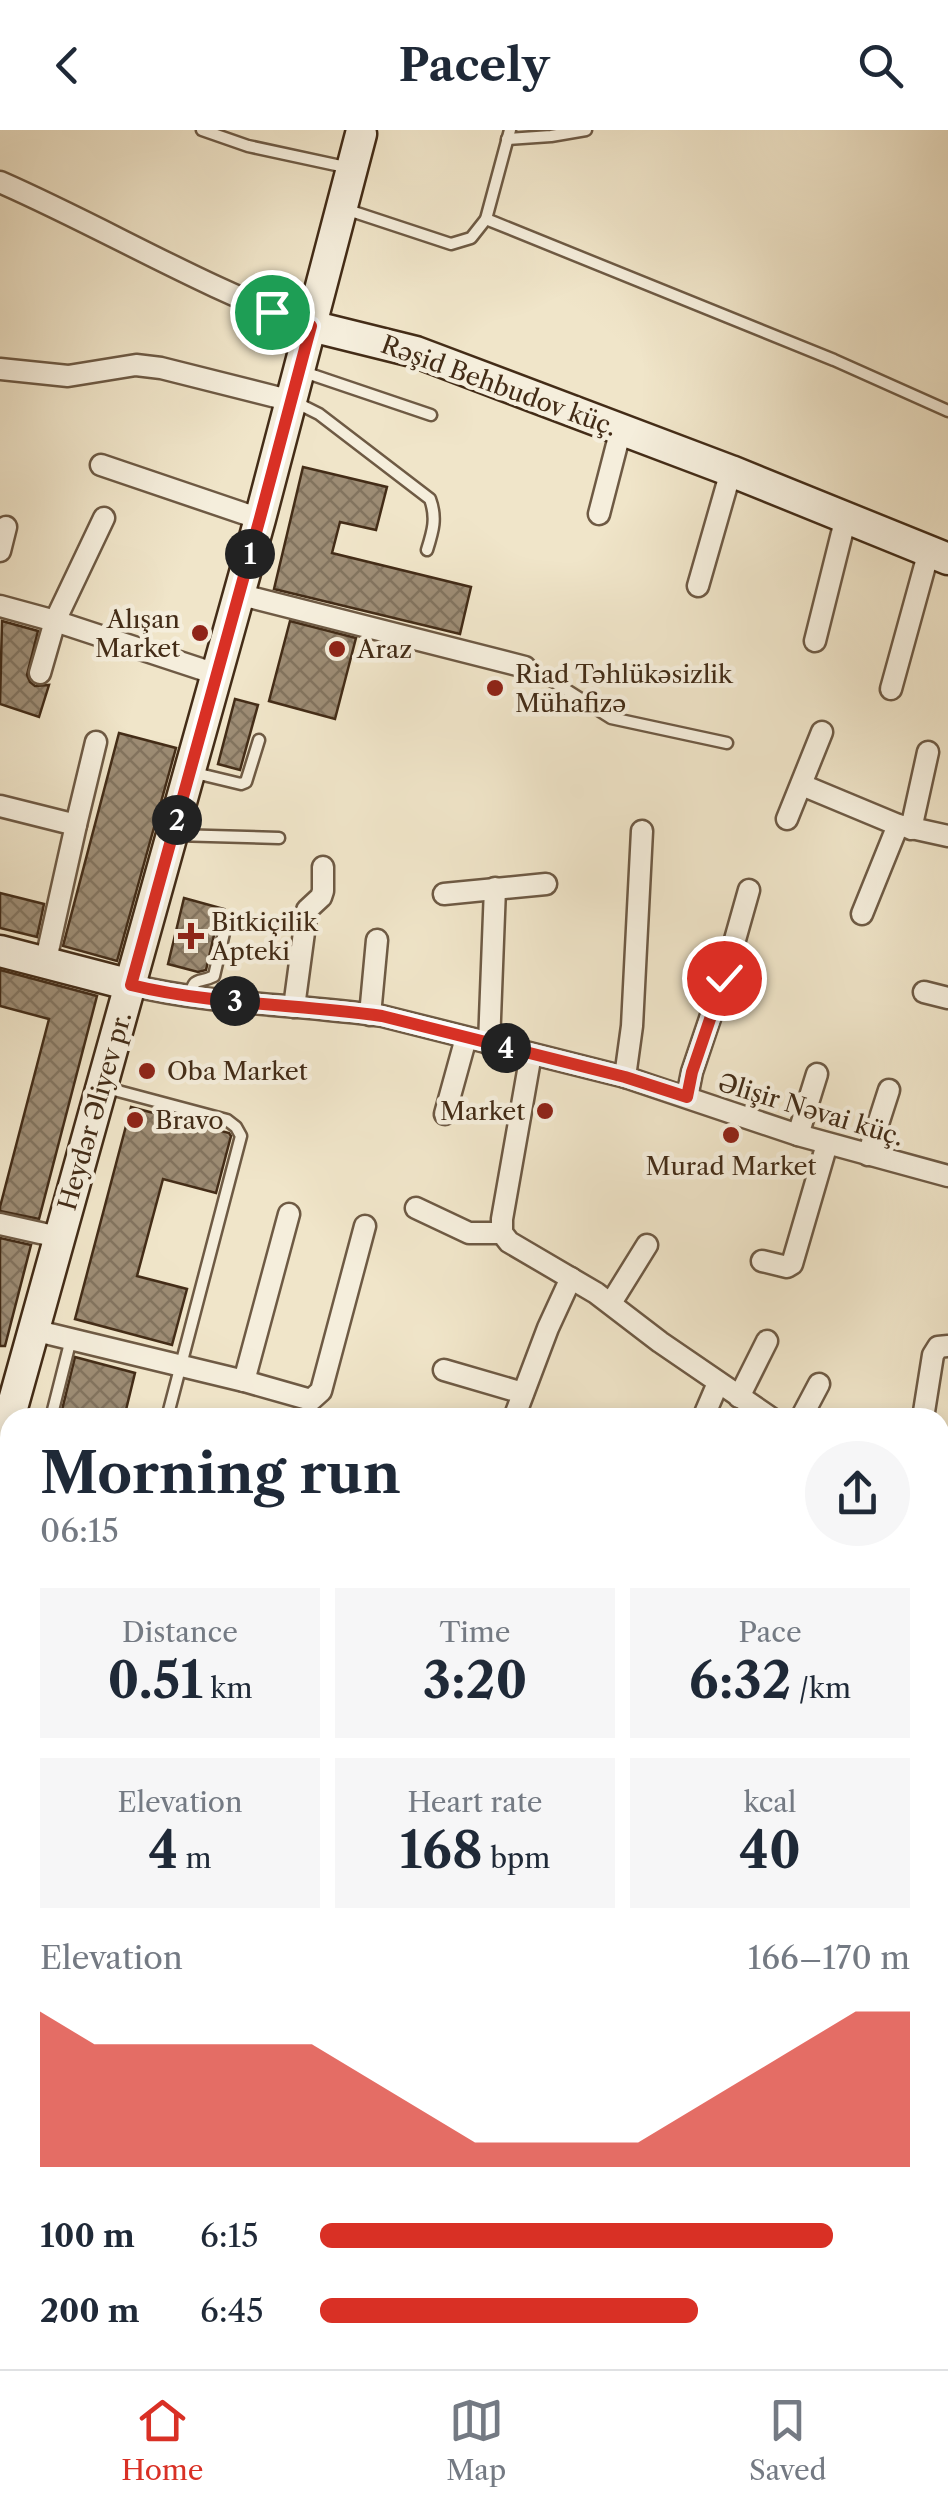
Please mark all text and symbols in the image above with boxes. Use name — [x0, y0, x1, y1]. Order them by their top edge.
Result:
text: Pacely — [399, 37, 549, 93]
icon: back — [40, 38, 95, 93]
icon: search — [853, 38, 908, 93]
pin — [230, 270, 315, 355]
icon: arrive — [245, 285, 300, 340]
street label: Rəşid Behbudov küç. — [377, 329, 621, 443]
pin: 1 — [225, 529, 275, 579]
text: 1 — [244, 537, 256, 571]
place label: Alışan Market — [95, 604, 180, 664]
marker: Alışan Market — [189, 622, 211, 644]
place label: Araz — [356, 634, 412, 665]
marker: Araz — [326, 638, 348, 660]
place label: Riad Təhlükəsizlik Mühafizə — [515, 659, 734, 719]
marker: Riad Təhlükəsizlik Mühafizə — [484, 677, 506, 699]
pin: 2 — [152, 795, 202, 845]
text: 2 — [169, 803, 185, 837]
place label: Bitkiçilik Apteki — [210, 907, 319, 967]
marker: Bitkiçilik Apteki — [180, 925, 202, 947]
pin — [682, 936, 767, 1021]
icon: check — [697, 951, 752, 1006]
pin: 3 — [210, 976, 260, 1026]
text: 3 — [227, 984, 243, 1018]
street label: Heydər Əliyev pr. — [52, 1008, 138, 1214]
pin: 4 — [481, 1023, 531, 1073]
text: 4 — [498, 1031, 514, 1065]
place label: Oba Market — [167, 1056, 308, 1087]
marker: Oba Market — [136, 1060, 158, 1082]
street label: Əlişir Nəvai küç. — [715, 1067, 907, 1153]
place label: Market — [440, 1096, 525, 1127]
marker: Market — [534, 1100, 556, 1122]
place label: Bravo — [155, 1105, 224, 1136]
marker: Bravo — [124, 1109, 146, 1131]
marker: Murad Market — [720, 1124, 742, 1146]
place label: Murad Market — [646, 1151, 817, 1182]
text: Morning run — [40, 1440, 401, 1507]
button: share — [805, 1441, 910, 1546]
text: 06:15 — [40, 1511, 119, 1550]
text: Distance — [122, 1615, 238, 1649]
text: Time — [440, 1615, 510, 1649]
text: Pace — [738, 1615, 802, 1649]
text: 0.51 — [108, 1649, 203, 1711]
text: 3:20 — [423, 1649, 527, 1711]
text: 6:32 — [689, 1649, 791, 1711]
text: km — [203, 1671, 252, 1705]
text: /km — [791, 1671, 851, 1705]
text: Elevation — [117, 1785, 243, 1819]
text: Heart rate — [408, 1785, 542, 1819]
text: kcal — [744, 1785, 796, 1819]
text: 4 — [148, 1819, 178, 1881]
text: 168 — [400, 1819, 483, 1881]
text: 40 — [739, 1819, 801, 1881]
text: m — [178, 1841, 212, 1875]
text: bpm — [483, 1841, 550, 1875]
text: Elevation — [40, 1938, 183, 1977]
text: 166–170 m — [748, 1938, 910, 1977]
text: 100 m — [40, 2216, 135, 2255]
text: 6:15 — [200, 2216, 259, 2255]
text: 200 m — [40, 2291, 140, 2330]
text: 6:45 — [200, 2291, 264, 2330]
tab: Home — [121, 2393, 204, 2487]
tab: Map — [446, 2393, 506, 2487]
tab: Saved — [749, 2393, 827, 2487]

